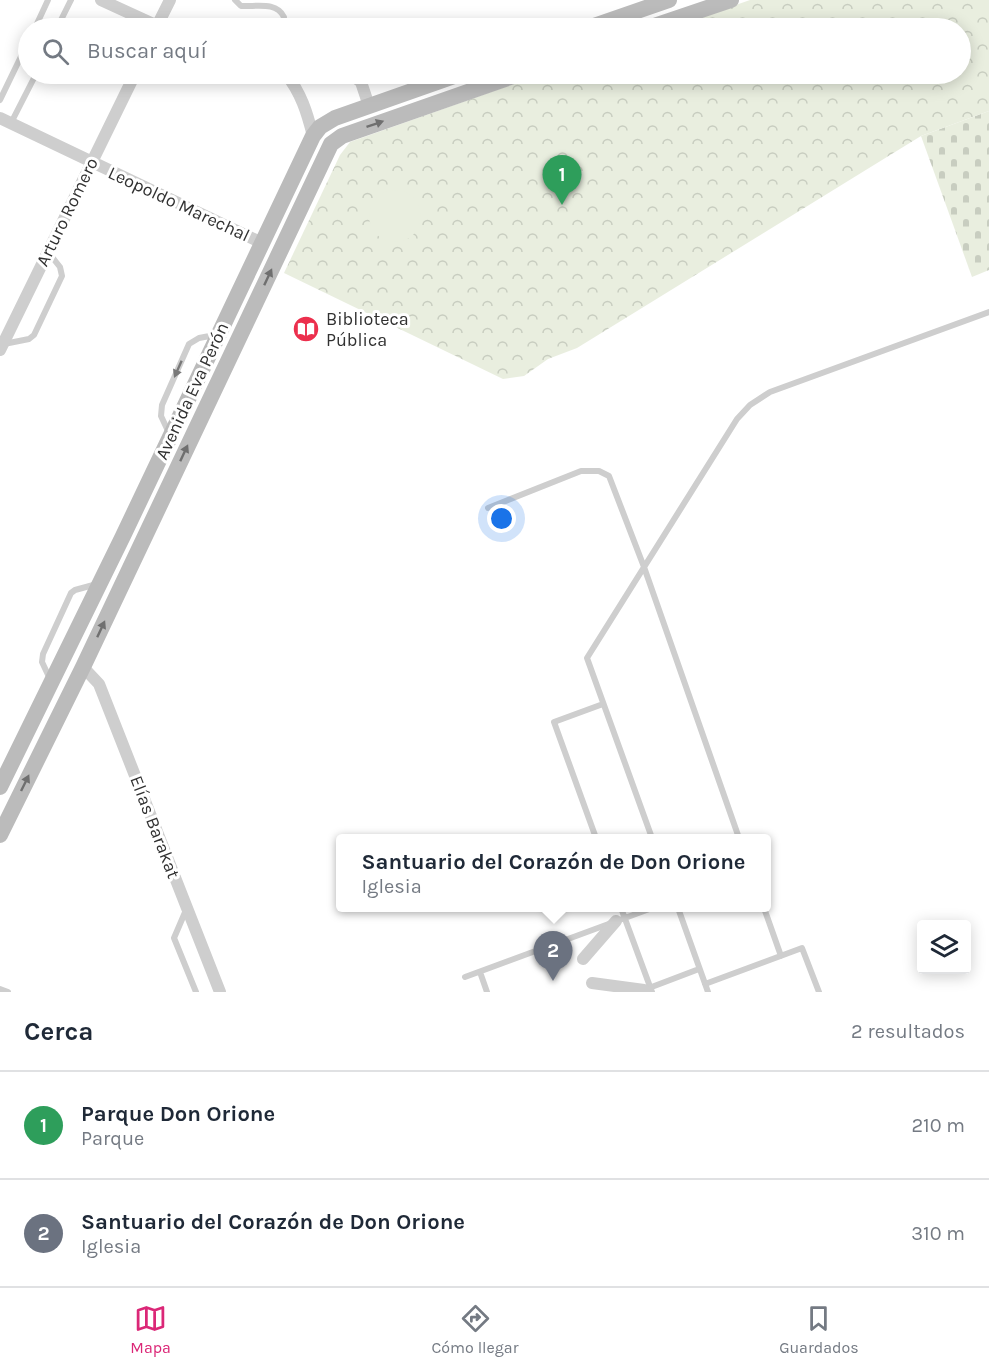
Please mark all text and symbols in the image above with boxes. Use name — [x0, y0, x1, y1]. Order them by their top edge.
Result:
search box — [18, 18, 971, 84]
icon: search — [39, 35, 72, 68]
text: Buscar aquí — [87, 38, 207, 64]
one-way arrow — [366, 119, 384, 129]
street label: Arturo Romero — [31, 154, 103, 270]
pin: 1 — [542, 156, 582, 205]
street label: Leopoldo Marechal — [105, 162, 253, 246]
one-way arrow — [263, 268, 272, 285]
place label: Biblioteca Pública — [326, 308, 409, 351]
library icon: Biblioteca Pública — [291, 314, 321, 344]
street label: Avenida Eva Perón — [151, 319, 233, 463]
one-way arrow — [174, 360, 183, 377]
one-way arrow — [180, 444, 189, 461]
your location — [487, 504, 516, 533]
one-way arrow — [96, 620, 105, 637]
street label: Elías Barakat — [125, 772, 185, 882]
one-way arrow — [21, 774, 30, 791]
popup — [336, 834, 771, 912]
text: Santuario del Corazón de Don Orione — [362, 849, 746, 875]
text: Iglesia — [362, 875, 422, 898]
map controls — [917, 920, 971, 974]
button: layers — [917, 920, 971, 974]
pin: 2 — [534, 932, 572, 981]
text: Cerca — [24, 1016, 93, 1047]
text: 2 resultados — [851, 1020, 965, 1043]
text: Parque Don Orione — [81, 1101, 275, 1127]
text: 1 — [40, 1114, 47, 1137]
text: 210 m — [911, 1114, 965, 1137]
text: Parque — [81, 1127, 144, 1150]
text: Santuario del Corazón de Don Orione — [81, 1209, 465, 1235]
text: 2 — [37, 1222, 50, 1245]
text: 310 m — [911, 1222, 965, 1245]
text: Iglesia — [81, 1235, 141, 1258]
tab: Mapa — [130, 1302, 171, 1357]
tab: Cómo llegar — [432, 1302, 518, 1357]
tab: Guardados — [779, 1302, 859, 1357]

